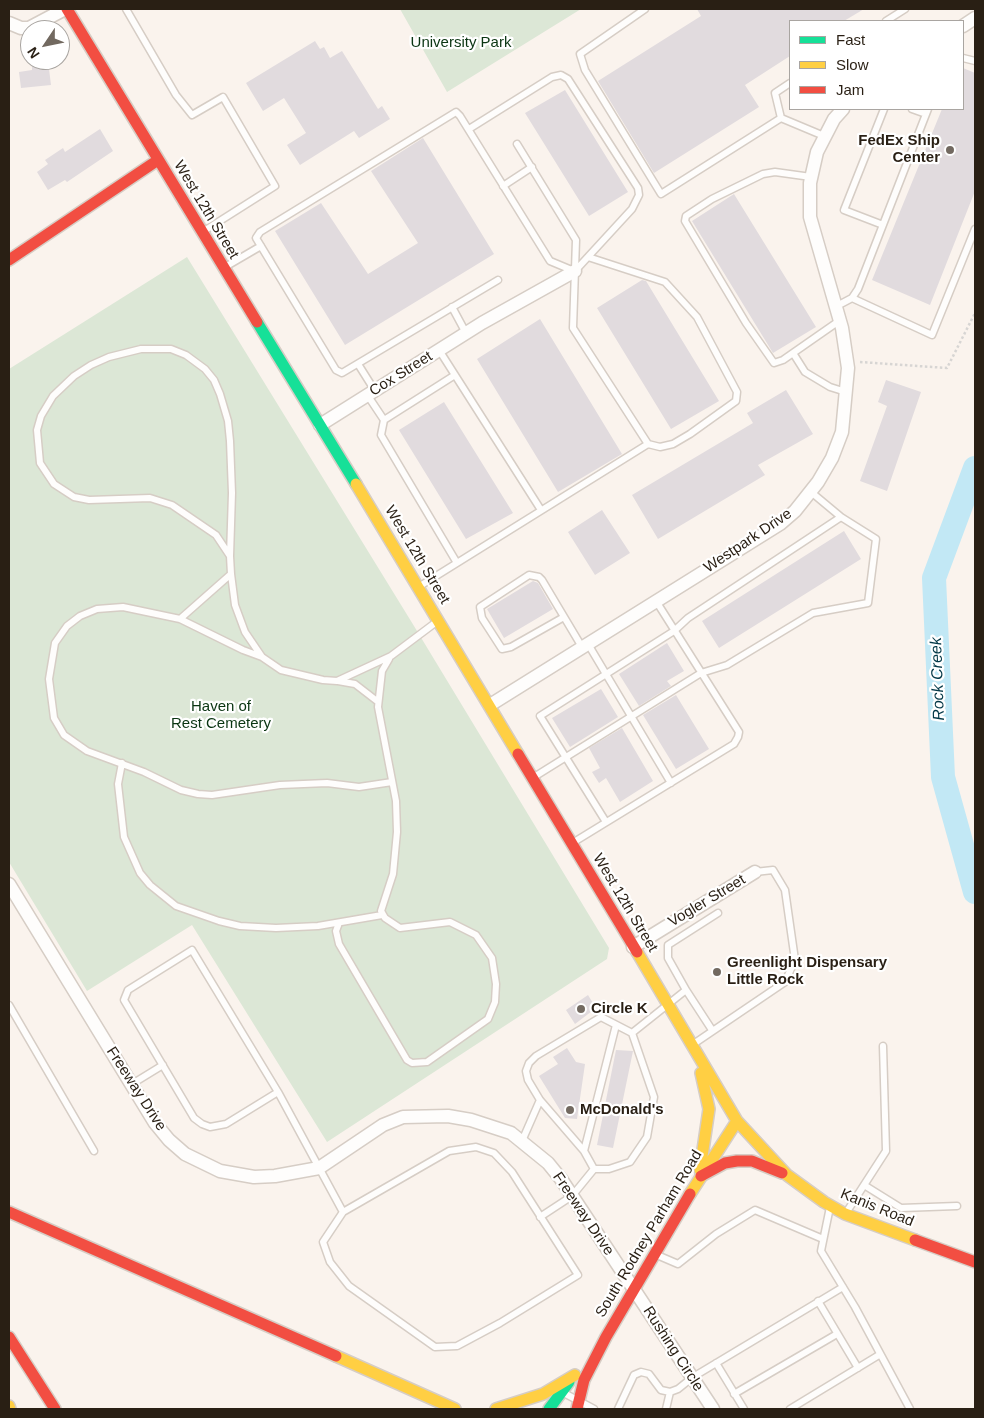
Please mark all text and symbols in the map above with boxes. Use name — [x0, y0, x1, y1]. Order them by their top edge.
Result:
north arrow — [20, 20, 70, 70]
legend — [789, 20, 964, 110]
text: Fast — [836, 31, 865, 48]
park label: University Park — [411, 34, 511, 52]
text: N — [24, 44, 43, 61]
text: Slow — [836, 56, 869, 73]
text: Jam — [836, 81, 864, 98]
place label: FedEx Ship Center — [858, 132, 940, 167]
marker: FedEx Ship Center — [944, 144, 956, 156]
street label: West 12th Street — [170, 158, 242, 262]
street label: Cox Street — [366, 348, 436, 400]
street label: West 12th Street — [381, 503, 453, 607]
street label: Westpark Drive — [701, 505, 795, 577]
water label: Rock Creek — [927, 637, 949, 721]
park label: Haven of Rest Cemetery — [171, 698, 271, 733]
street label: West 12th Street — [589, 851, 661, 955]
street label: Vogler Street — [665, 871, 749, 931]
place label: Greenlight Dispensary Little Rock — [727, 954, 887, 989]
marker: Greenlight Dispensary Little Rock — [711, 966, 723, 978]
place label: Circle K — [591, 1000, 648, 1018]
marker: Circle K — [575, 1003, 587, 1015]
street label: Freeway Drive — [102, 1044, 170, 1134]
place label: McDonald's — [580, 1101, 664, 1119]
marker: McDonald's — [564, 1104, 576, 1116]
street label: South Rodney Parham Road — [592, 1147, 706, 1321]
street label: Freeway Drive — [549, 1169, 617, 1259]
street label: Kanis Road — [838, 1185, 916, 1231]
street label: Rushing Circle — [639, 1303, 707, 1395]

